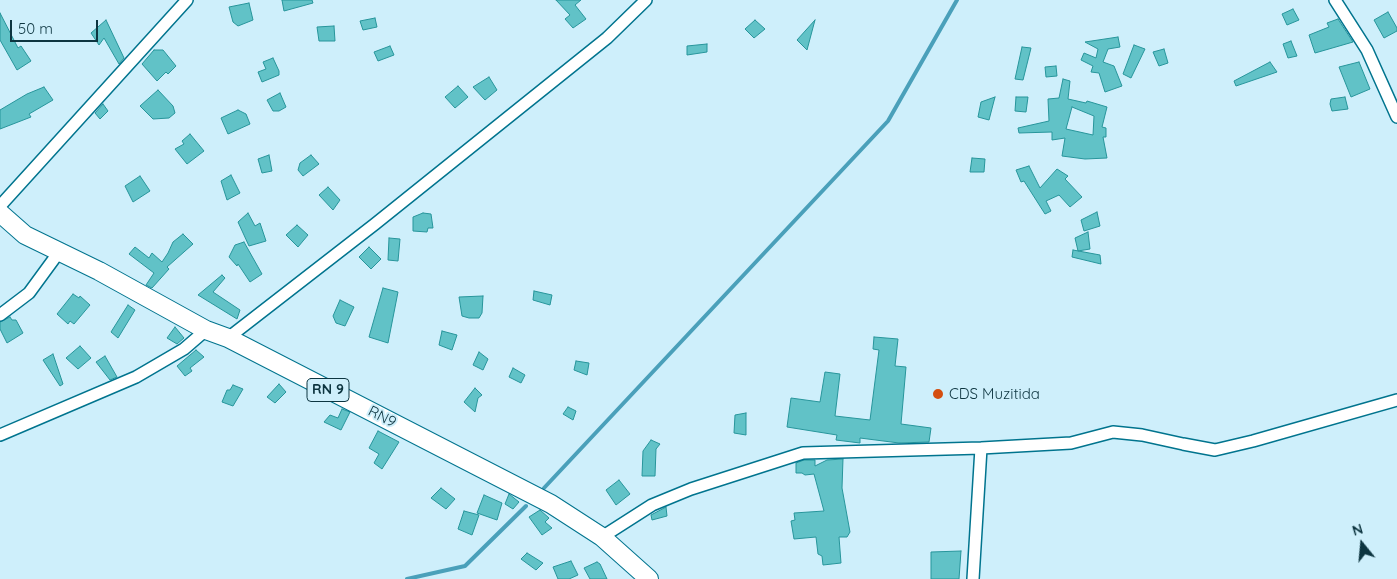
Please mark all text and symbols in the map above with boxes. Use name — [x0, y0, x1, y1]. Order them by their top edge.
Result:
scale bar — [12, 10, 100, 42]
text: 50 m — [18, 19, 53, 38]
road number: RN 9 — [307, 378, 349, 402]
place label: CDS Muzitida — [949, 385, 1040, 403]
marker: CDS Muzitida — [931, 387, 945, 401]
street label: RN9 — [365, 402, 399, 432]
north arrow — [1337, 519, 1387, 569]
text: N — [1350, 520, 1365, 540]

